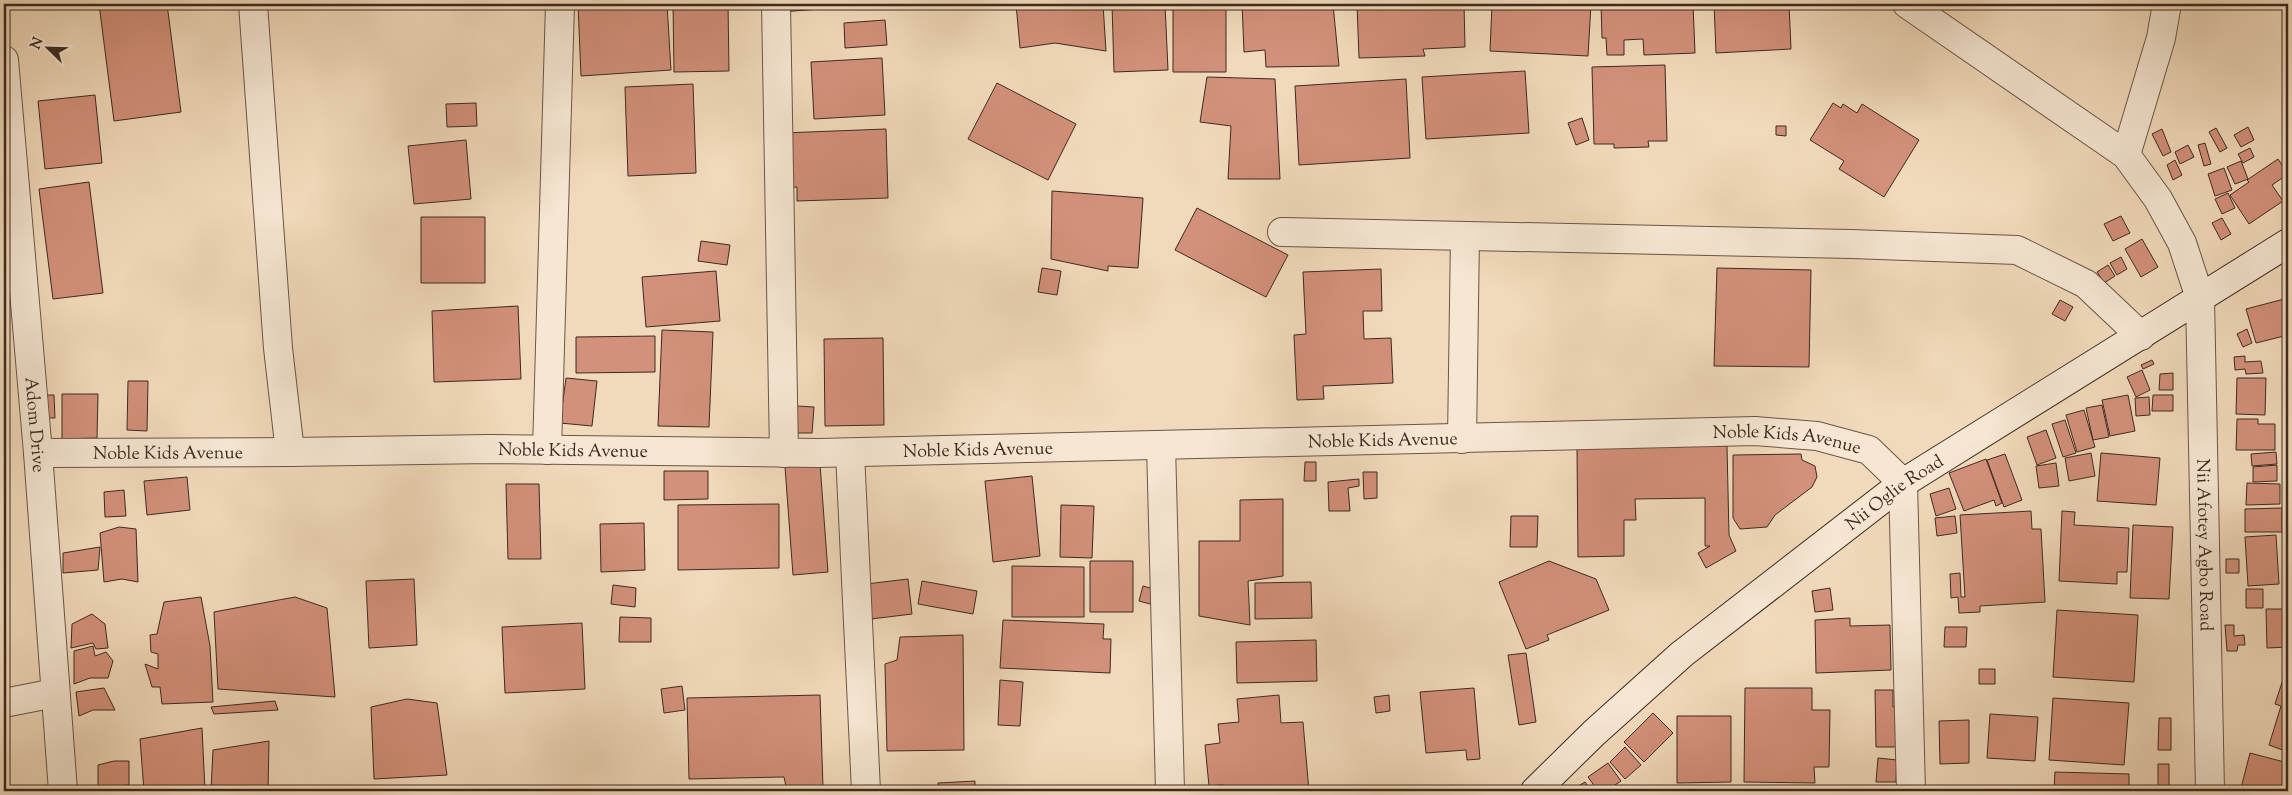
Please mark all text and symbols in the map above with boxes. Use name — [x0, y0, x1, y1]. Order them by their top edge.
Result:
north arrow — [22, 22, 72, 72]
text: N — [26, 35, 49, 53]
street label: Adom Drive — [16, 376, 50, 473]
street label: Noble Kids Avenue — [1712, 420, 1864, 462]
street label: Noble Kids Avenue — [1308, 427, 1458, 456]
street label: Noble Kids Avenue — [903, 436, 1053, 466]
street label: Noble Kids Avenue — [498, 438, 648, 466]
street label: Noble Kids Avenue — [93, 441, 243, 468]
street label: Nii Oglie Road — [1841, 450, 1949, 538]
street label: Nii Afotey Agbo Road — [2188, 458, 2218, 632]

